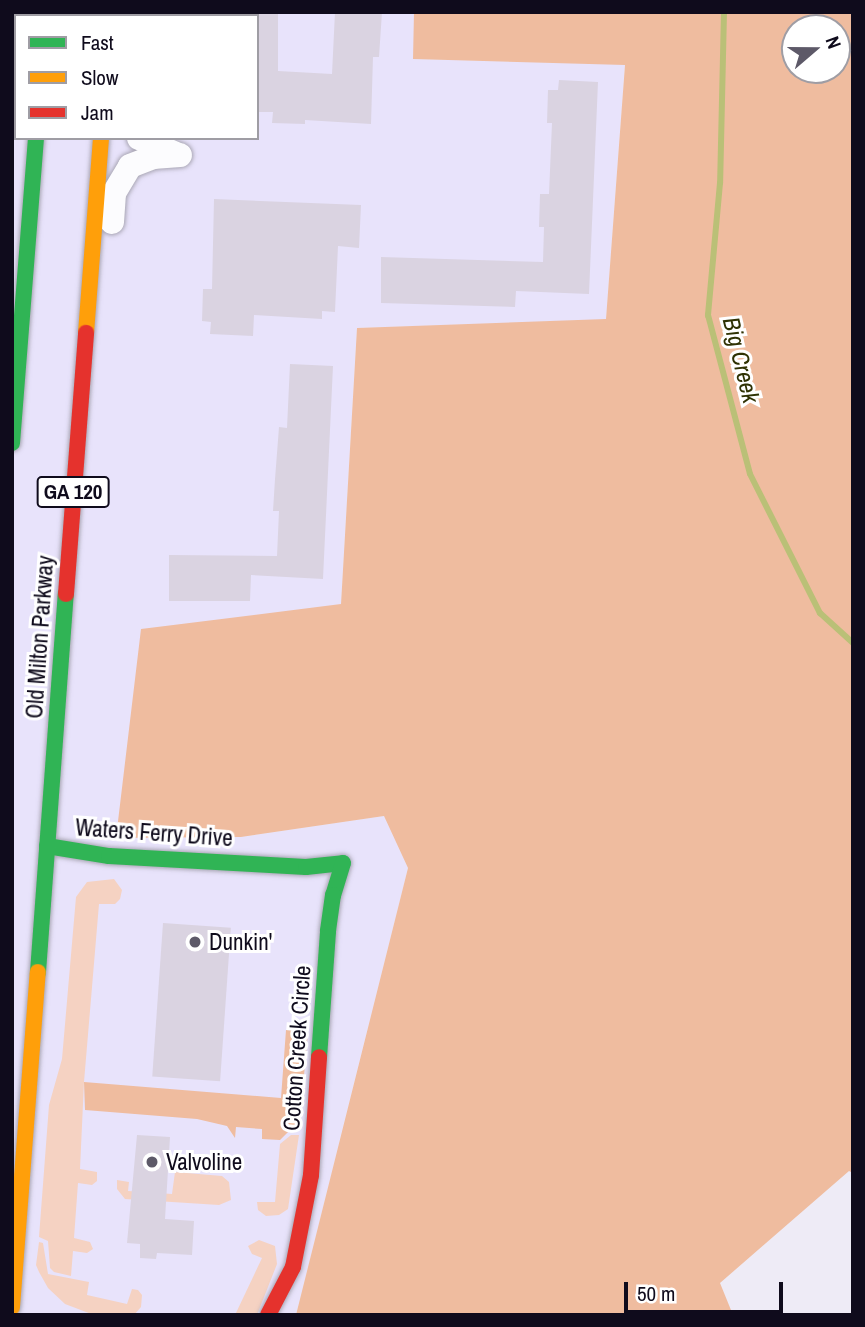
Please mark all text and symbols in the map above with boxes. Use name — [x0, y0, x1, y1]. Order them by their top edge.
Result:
legend — [14, 14, 259, 140]
north arrow — [781, 14, 851, 84]
text: Fast — [81, 28, 114, 57]
text: N — [820, 33, 848, 52]
text: Slow — [81, 63, 118, 92]
text: Jam — [81, 98, 114, 127]
water label: Big Creek — [716, 314, 766, 406]
road number: GA 120 — [36, 475, 110, 510]
street label: Old Milton Parkway — [21, 554, 59, 720]
street label: Waters Ferry Drive — [74, 814, 234, 852]
place label: Dunkin' — [209, 928, 272, 956]
marker: Dunkin' — [187, 934, 203, 950]
street label: Cotton Creek Circle — [277, 964, 317, 1132]
place label: Valvoline — [166, 1148, 242, 1176]
marker: Valvoline — [144, 1154, 160, 1170]
scale bar — [627, 1268, 786, 1312]
text: 50 m — [637, 1279, 675, 1308]

